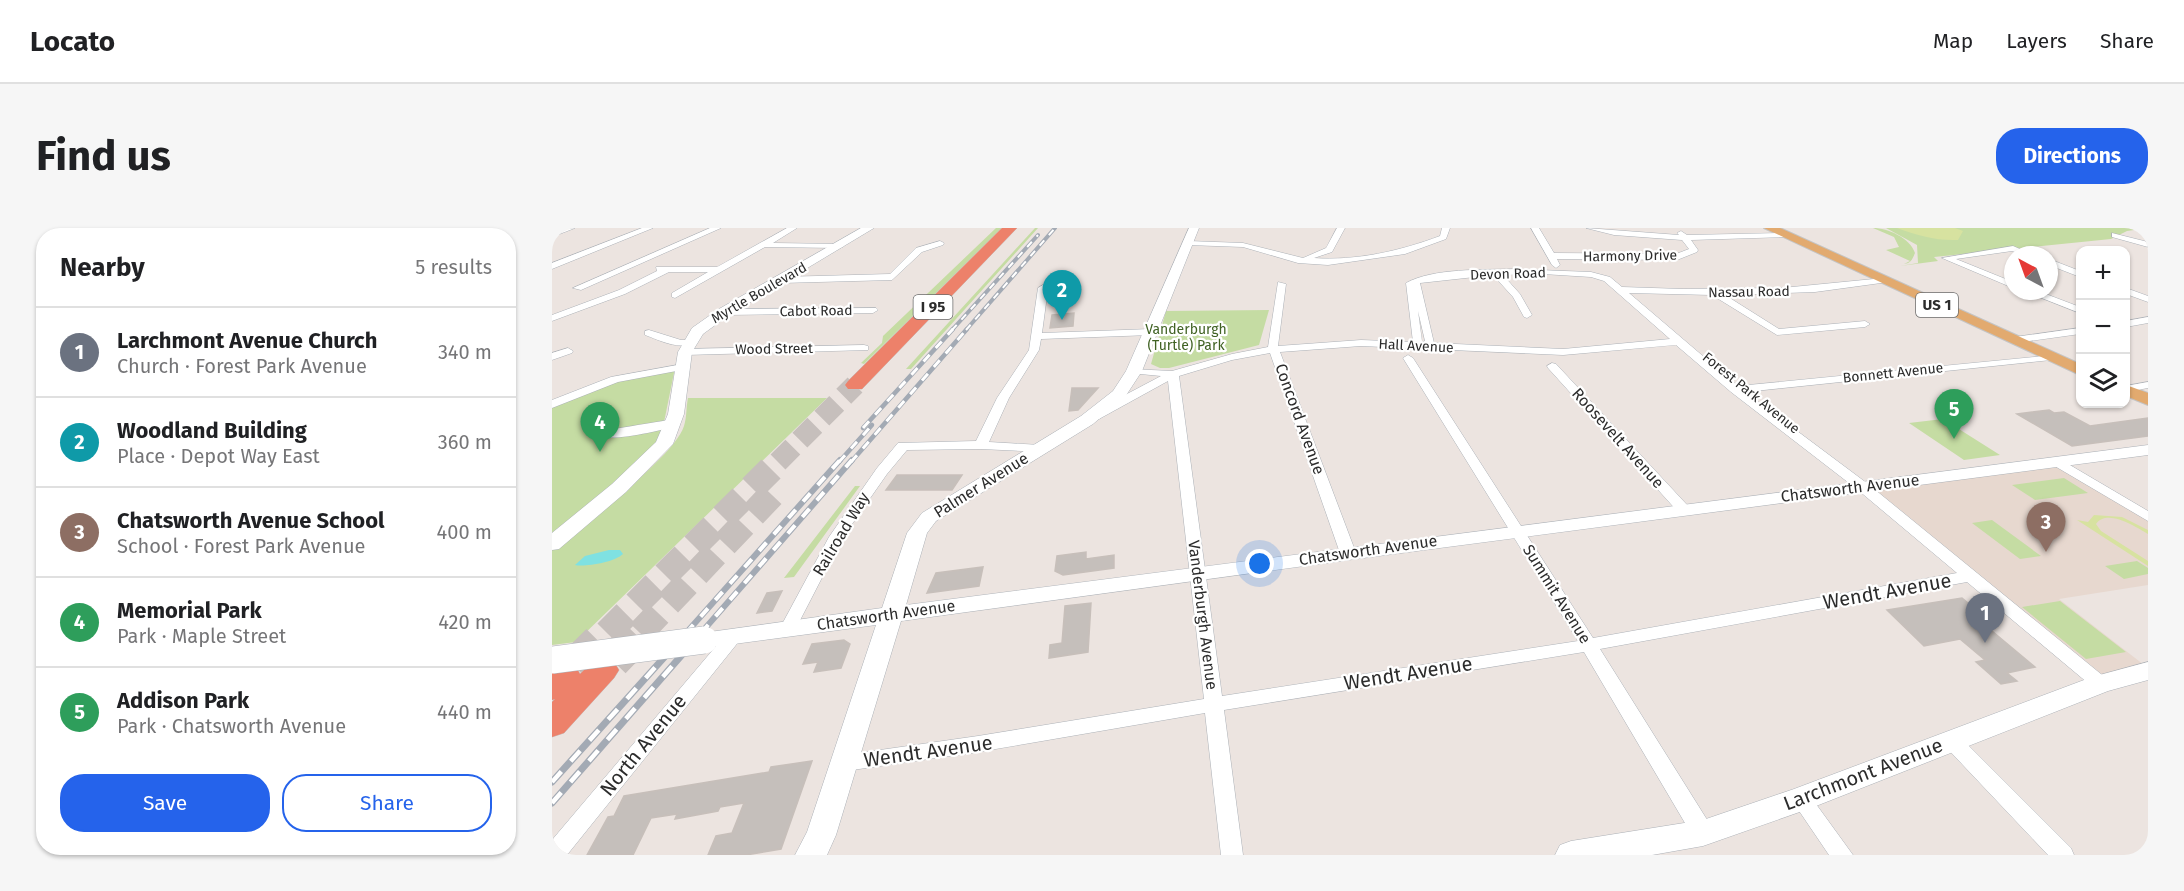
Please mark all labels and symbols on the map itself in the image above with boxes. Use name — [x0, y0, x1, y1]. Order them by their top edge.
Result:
north arrow — [2004, 246, 2058, 300]
street label: Harmony Drive — [1583, 247, 1677, 265]
street label: Myrtle Boulevard — [708, 259, 810, 327]
street label: Devon Road — [1470, 264, 1546, 284]
pin: 2 — [1042, 270, 1082, 320]
street label: Nassau Road — [1708, 283, 1790, 301]
road number: US 1 — [1916, 293, 1958, 317]
road number: I 95 — [914, 295, 952, 319]
street label: Cabot Road — [779, 302, 853, 320]
park label: Vanderburgh (Turtle) Park — [1145, 321, 1227, 354]
street label: Hall Avenue — [1378, 336, 1454, 356]
street label: Wood Street — [735, 340, 814, 358]
street label: Forest Park Avenue — [1699, 349, 1803, 437]
street label: Bonnett Avenue — [1842, 359, 1944, 387]
street label: Concord Avenue — [1271, 361, 1329, 477]
street label: Roosevelt Avenue — [1568, 384, 1668, 492]
pin: 5 — [1934, 390, 1974, 439]
pin: 4 — [580, 402, 620, 452]
street label: Palmer Avenue — [930, 448, 1032, 522]
street label: Chatsworth Avenue — [1780, 470, 1920, 506]
street label: Railroad Way — [809, 489, 873, 579]
pin: 3 — [2026, 502, 2066, 552]
street label: Chatsworth Avenue — [1298, 531, 1438, 569]
street label: Vanderburgh Avenue — [1184, 539, 1222, 691]
street label: Summit Avenue — [1519, 541, 1595, 647]
your location — [1245, 549, 1274, 578]
street label: Wendt Avenue — [1821, 568, 1953, 614]
pin: 1 — [1966, 594, 2004, 643]
street label: Chatsworth Avenue — [816, 596, 956, 634]
street label: Wendt Avenue — [1342, 651, 1474, 695]
street label: North Avenue — [595, 689, 691, 801]
street label: Wendt Avenue — [862, 730, 994, 772]
street label: Larchmont Avenue — [1780, 733, 1946, 815]

